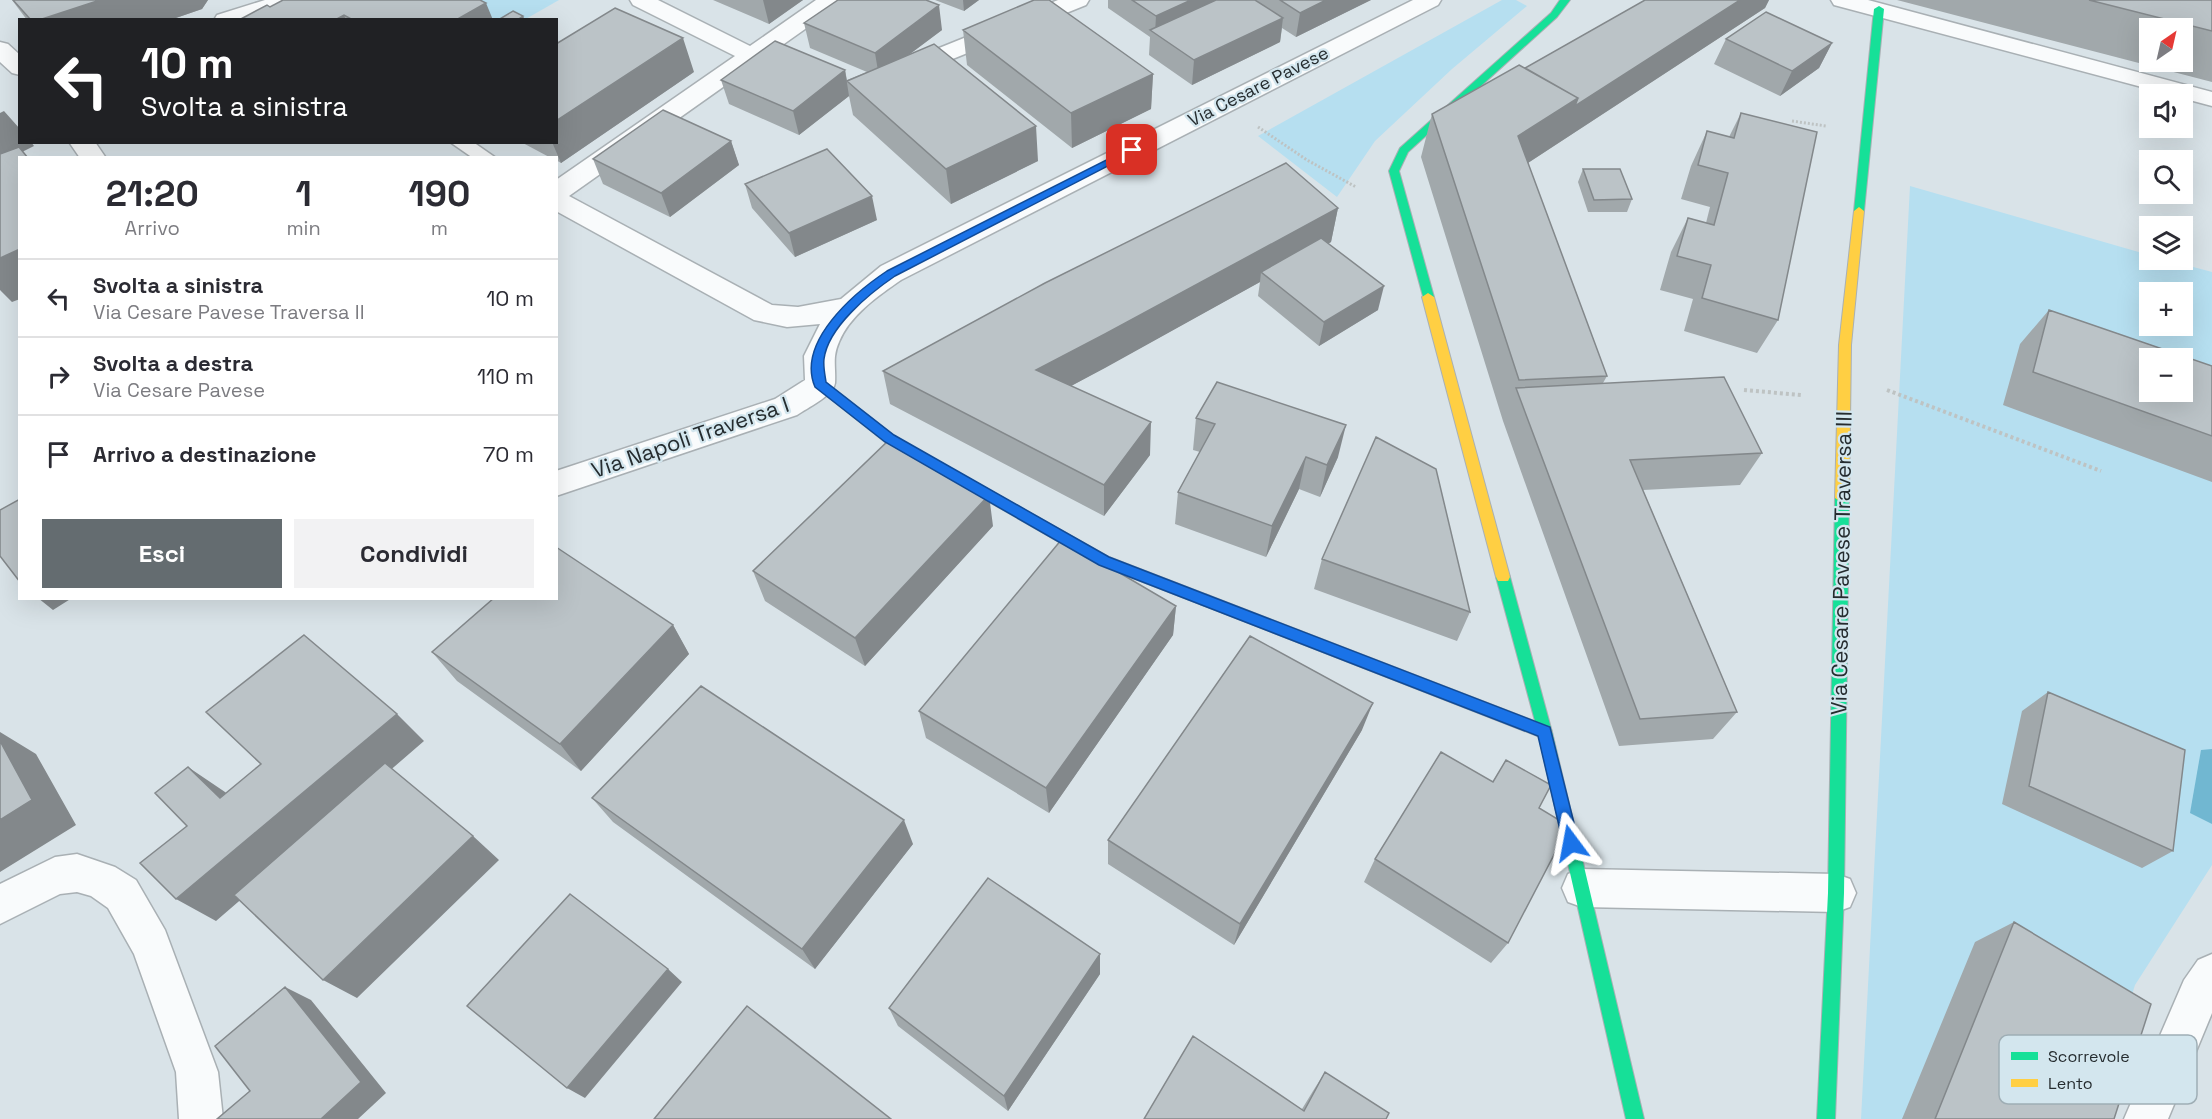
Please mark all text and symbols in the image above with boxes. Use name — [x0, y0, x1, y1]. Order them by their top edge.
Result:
north arrow — [2139, 18, 2193, 72]
map controls — [2139, 18, 2193, 402]
text: 10 m — [141, 37, 234, 90]
street label: Via Cesare Pavese — [1184, 41, 1332, 131]
icon: left — [42, 42, 120, 120]
button: sound — [2139, 84, 2193, 138]
text: Svolta a sinistra — [141, 89, 348, 124]
pin — [1106, 124, 1157, 175]
icon: arrive — [1115, 133, 1148, 166]
button: search — [2139, 150, 2193, 204]
text: 21:20 — [106, 171, 199, 217]
text: 1 — [295, 171, 312, 217]
text: 190 — [408, 171, 470, 217]
text: Arrivo — [125, 215, 180, 241]
text: min — [286, 215, 321, 241]
text: m — [431, 215, 448, 241]
button: layers — [2139, 216, 2193, 270]
text: Svolta a sinistra — [93, 271, 263, 299]
icon: left — [42, 282, 75, 315]
button: + — [2139, 282, 2193, 336]
text: 10 m — [486, 284, 534, 312]
text: Via Cesare Pavese Traversa II — [93, 299, 365, 325]
button: − — [2139, 348, 2193, 402]
text: Svolta a destra — [93, 349, 253, 377]
icon: right — [42, 360, 75, 393]
text: 110 m — [477, 362, 534, 390]
text: Via Cesare Pavese — [93, 377, 265, 403]
street label: Via Napoli Traversa I — [588, 390, 792, 484]
street label: Via Cesare Pavese Traversa III — [1824, 411, 1858, 715]
icon: arrive — [42, 438, 75, 471]
text: Arrivo a destinazione — [93, 440, 316, 468]
text: 70 m — [483, 440, 534, 468]
button: Esci — [42, 519, 282, 588]
button: Condividi — [294, 519, 534, 588]
position arrow — [1539, 811, 1603, 875]
legend — [1999, 1035, 2197, 1104]
text: Scorrevole — [2048, 1046, 2130, 1067]
text: Lento — [2048, 1073, 2093, 1094]

